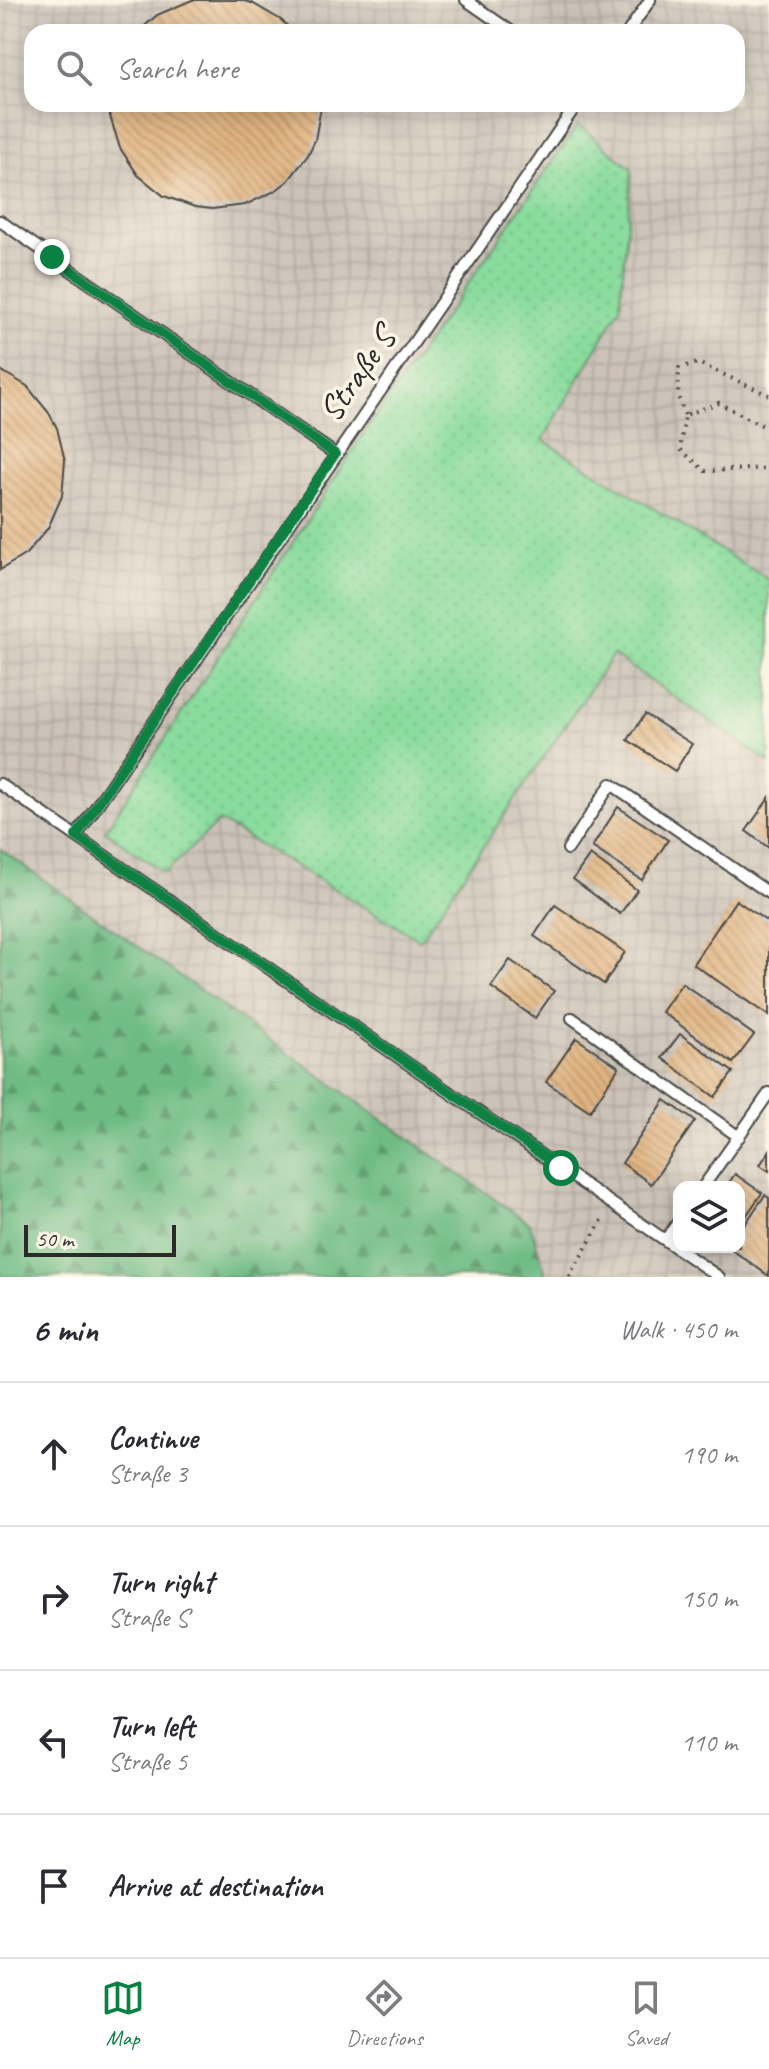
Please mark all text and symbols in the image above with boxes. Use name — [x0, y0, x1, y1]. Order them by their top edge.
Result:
search box — [24, 24, 745, 112]
icon: search — [52, 46, 96, 90]
text: Search here — [116, 49, 238, 87]
route end — [34, 239, 70, 275]
street label: Straße S — [309, 314, 408, 430]
route start — [543, 1150, 579, 1186]
map controls — [673, 1181, 745, 1253]
button: layers — [673, 1181, 745, 1253]
scale bar — [24, 1221, 176, 1257]
text: 50 m — [36, 1225, 73, 1253]
text: 6 min — [32, 1308, 98, 1351]
text: Walk · 450 m — [620, 1313, 737, 1346]
text: Continue — [108, 1419, 198, 1457]
icon: ahead — [32, 1432, 76, 1476]
text: 190 m — [681, 1438, 737, 1471]
text: Straße 3 — [108, 1457, 187, 1490]
text: Turn right — [108, 1563, 213, 1601]
icon: right — [32, 1576, 76, 1620]
text: 150 m — [681, 1582, 737, 1615]
text: Straße S — [108, 1601, 188, 1634]
text: Turn left — [108, 1707, 195, 1745]
icon: left — [32, 1720, 76, 1764]
text: 110 m — [681, 1726, 737, 1759]
text: Straße 5 — [108, 1745, 187, 1778]
icon: arrive — [32, 1864, 76, 1908]
text: Arrive at destination — [108, 1867, 323, 1905]
tab: Map — [101, 1976, 145, 2052]
tab: Directions — [346, 1976, 423, 2052]
tab: Saved — [624, 1976, 668, 2052]

